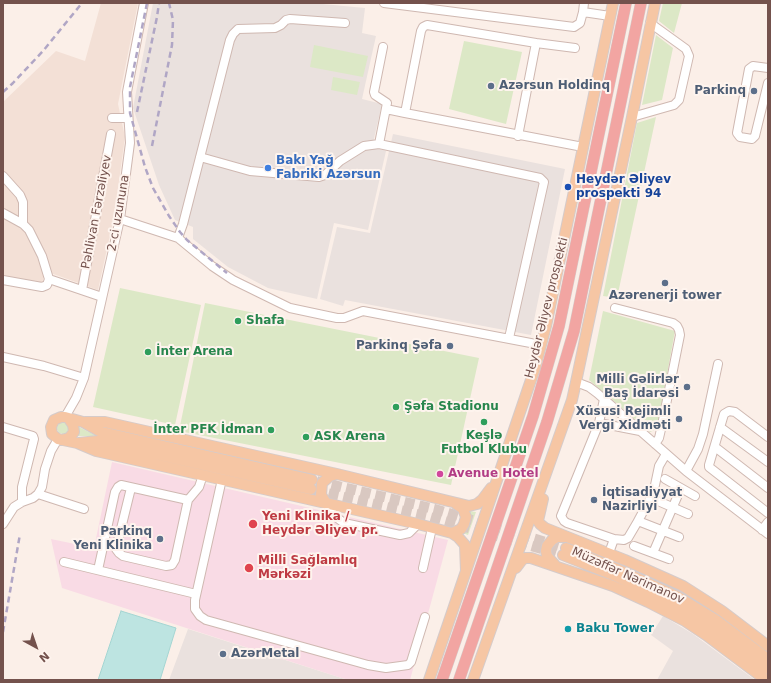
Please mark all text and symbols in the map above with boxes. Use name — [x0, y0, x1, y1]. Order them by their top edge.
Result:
place label: Azərsun Holdinq — [499, 79, 610, 93]
marker: Azərsun Holdinq — [486, 81, 496, 91]
place label: Parkinq — [694, 84, 746, 98]
marker: Parkinq — [749, 86, 759, 96]
street label: Pəhlivan Fərzəliyev — [79, 154, 115, 270]
place label: Bakı Yağ Fabriki Azərsun — [276, 154, 381, 182]
marker: Bakı Yağ Fabriki Azərsun — [263, 163, 273, 173]
place label: Heydər Əliyev prospekti 94 — [576, 173, 671, 201]
street label: 2-ci uzununa — [105, 174, 133, 252]
marker: Heydər Əliyev prospekti 94 — [563, 182, 573, 192]
street label: Heydər Əliyev prospekti — [523, 236, 571, 380]
marker: Azərenerji tower — [660, 278, 670, 288]
place label: Azərenerji tower — [609, 289, 721, 303]
place label: Shafa — [246, 314, 285, 328]
marker: Shafa — [233, 316, 243, 326]
place label: Parkinq Şəfa — [356, 339, 442, 353]
marker: Parkinq Şəfa — [445, 341, 455, 351]
place label: İnter Arena — [156, 345, 233, 359]
marker: İnter Arena — [143, 347, 153, 357]
place label: Milli Gəlirlər Baş İdarəsi — [596, 373, 679, 401]
marker: Milli Gəlirlər Baş İdarəsi — [682, 382, 692, 392]
place label: Şəfa Stadionu — [404, 400, 499, 414]
marker: Şəfa Stadionu — [391, 402, 401, 412]
place label: Xüsusi Rejimli Vergi Xidməti — [576, 405, 671, 433]
marker: Xüsusi Rejimli Vergi Xidməti — [674, 414, 684, 424]
marker: Keşlə Futbol Klubu — [479, 417, 489, 427]
place label: İnter PFK İdman — [153, 423, 263, 437]
marker: İnter PFK İdman — [266, 425, 276, 435]
place label: Keşlə Futbol Klubu — [441, 429, 527, 457]
place label: ASK Arena — [314, 430, 385, 444]
marker: ASK Arena — [301, 432, 311, 442]
place label: Avenue Hotel — [448, 467, 538, 481]
marker: Avenue Hotel — [435, 469, 445, 479]
place label: İqtisadiyyat Nazirliyi — [602, 486, 682, 514]
marker: İqtisadiyyat Nazirliyi — [589, 495, 599, 505]
place label: Yeni Klinika / Heydər Əliyev pr. — [262, 510, 379, 538]
marker: Yeni Klinika / Heydər Əliyev pr. — [247, 518, 259, 530]
place label: Parkinq Yeni Klinika — [73, 525, 152, 553]
marker: Parkinq Yeni Klinika — [155, 534, 165, 544]
street label: Müzəffər Nərimanov — [569, 545, 687, 607]
place label: Milli Sağlamlıq Mərkəzi — [258, 554, 357, 582]
marker: Milli Sağlamlıq Mərkəzi — [243, 562, 255, 574]
place label: Baku Tower — [576, 622, 654, 636]
marker: Baku Tower — [563, 624, 573, 634]
north arrow — [16, 627, 56, 667]
place label: AzərMetal — [231, 647, 299, 661]
text: N — [36, 649, 52, 665]
marker: AzərMetal — [218, 649, 228, 659]

